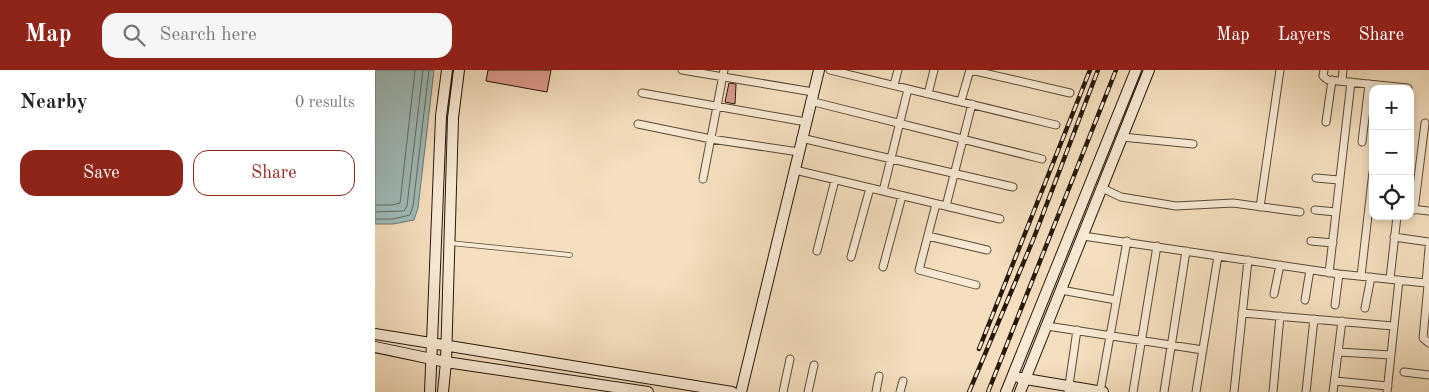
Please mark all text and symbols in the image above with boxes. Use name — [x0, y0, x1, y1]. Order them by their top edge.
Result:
search box — [102, 13, 452, 58]
icon: search — [120, 21, 148, 49]
text: Map — [25, 23, 72, 47]
text: Search here — [160, 26, 257, 45]
text: Map — [1216, 26, 1250, 44]
text: Layers — [1278, 26, 1330, 44]
text: Share — [1358, 26, 1404, 44]
map controls — [1369, 85, 1414, 220]
button: + — [1369, 85, 1414, 130]
text: Nearby — [20, 92, 88, 113]
text: 0 results — [295, 95, 355, 111]
button: − — [1369, 130, 1414, 175]
button: Save — [20, 150, 183, 196]
button: Share — [193, 150, 355, 196]
button: locate — [1369, 175, 1414, 220]

